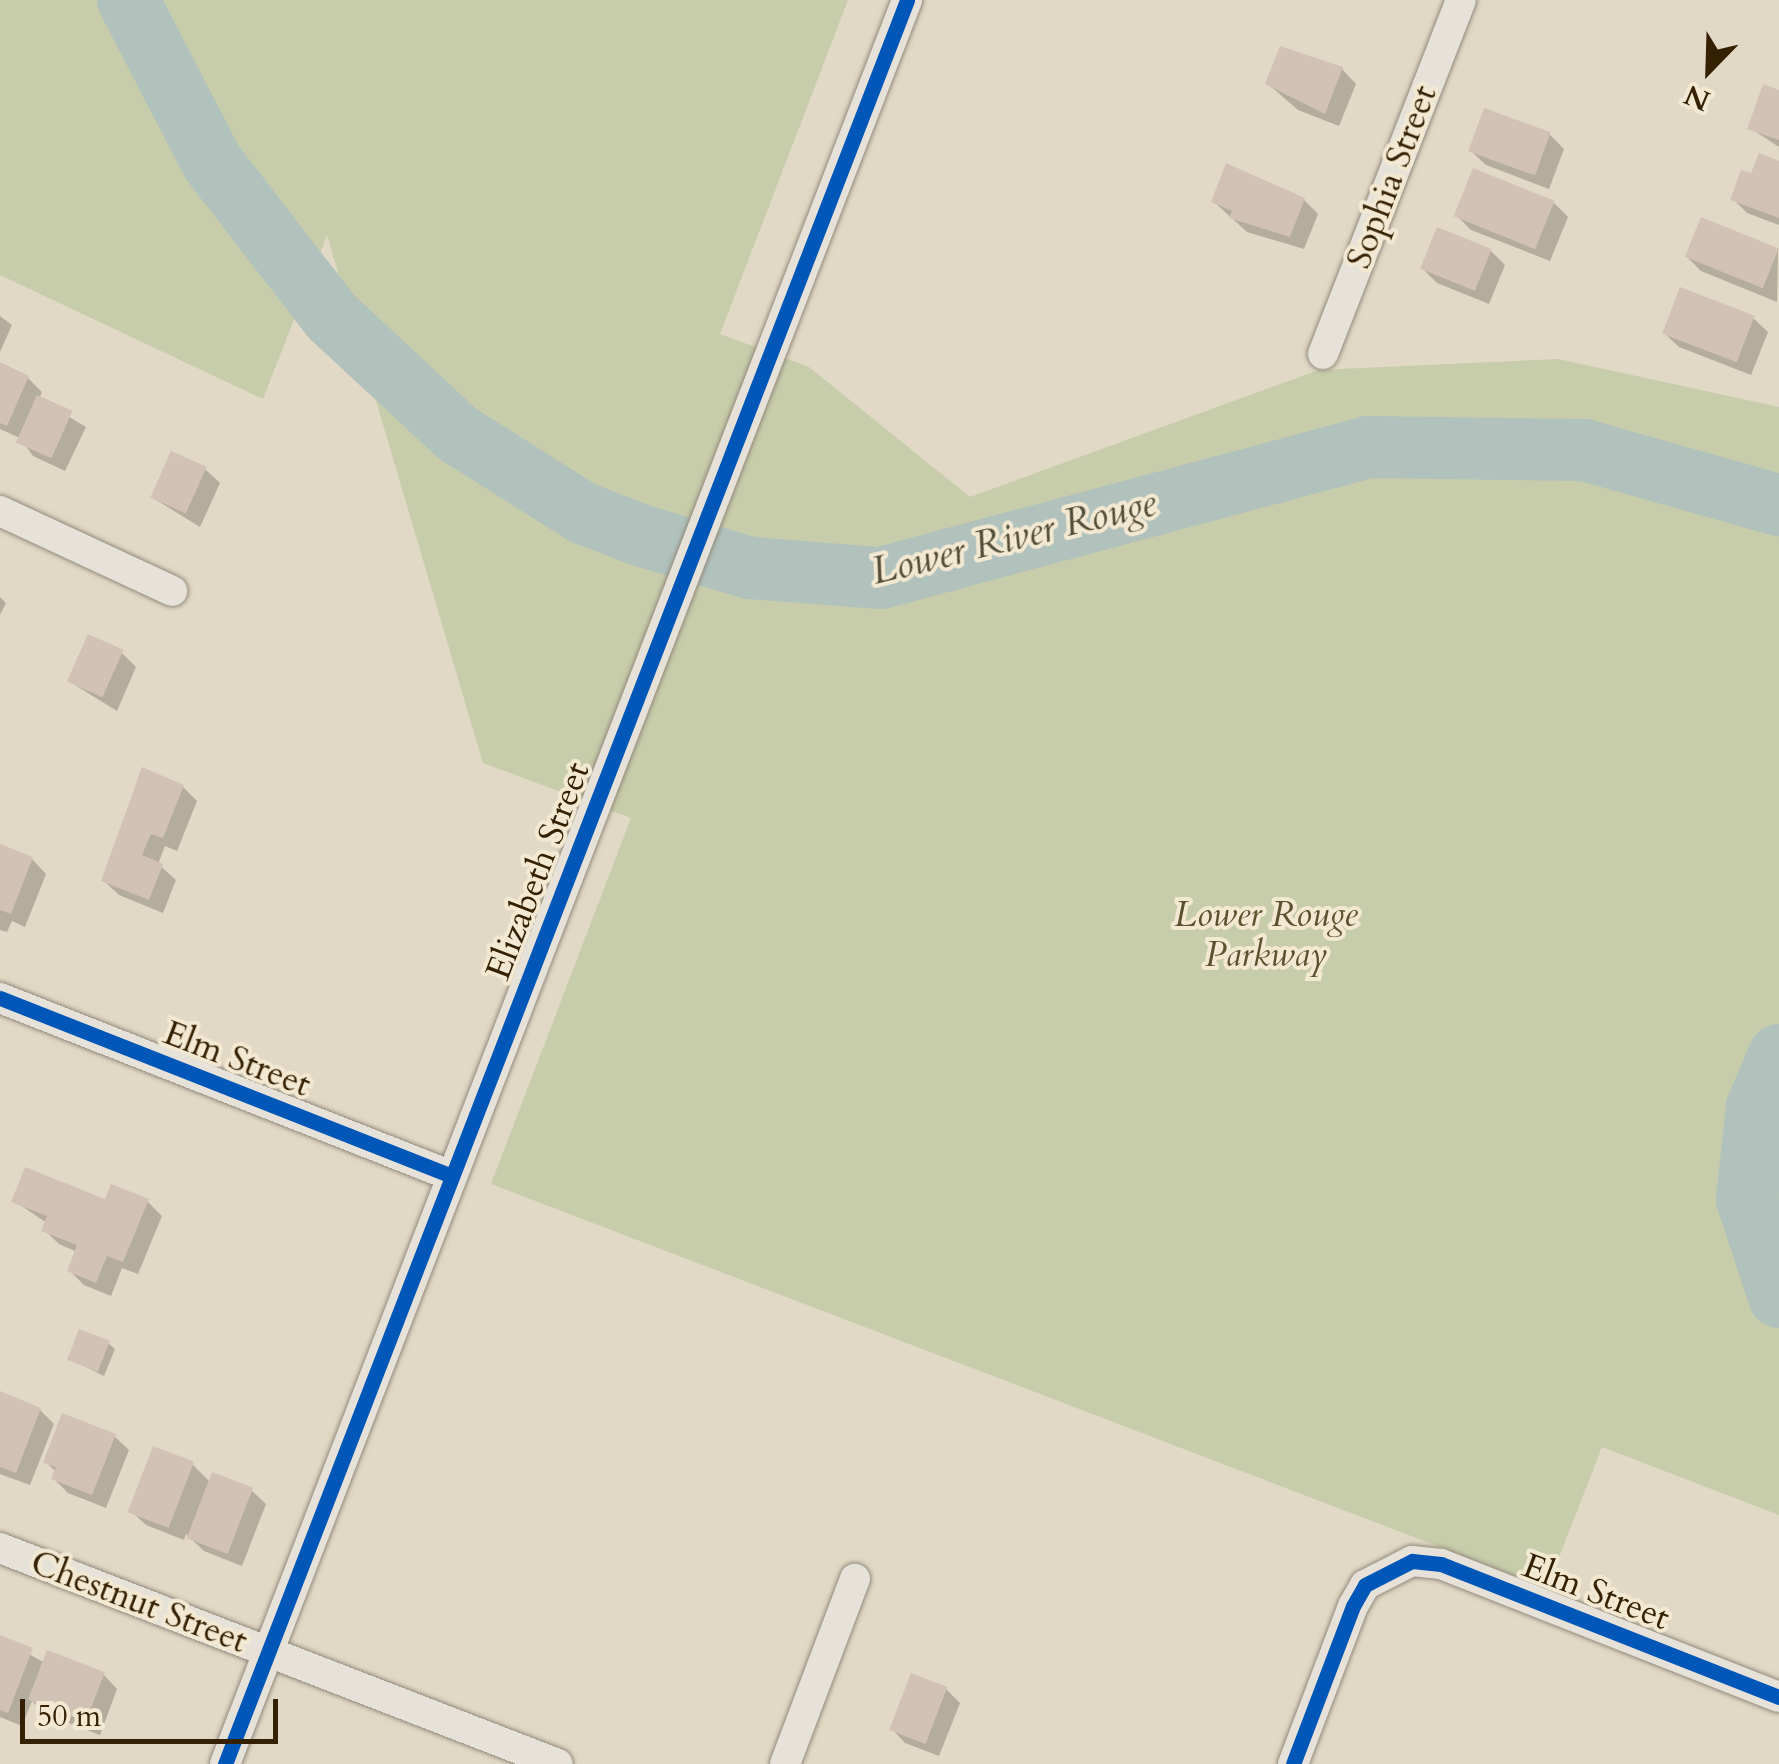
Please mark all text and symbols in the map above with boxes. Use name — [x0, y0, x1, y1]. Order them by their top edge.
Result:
north arrow — [1659, 20, 1759, 120]
text: N — [1679, 75, 1716, 120]
street label: Sophia Street — [1338, 79, 1446, 275]
water label: Lower River Rouge — [867, 481, 1161, 595]
street label: Elizabeth Street — [477, 756, 599, 986]
park label: Lower Rouge Parkway — [1174, 894, 1358, 976]
street label: Elm Street — [158, 1012, 316, 1106]
street label: Chestnut Street — [25, 1541, 253, 1663]
street label: Elm Street — [1517, 1545, 1675, 1639]
scale bar — [25, 1679, 282, 1741]
text: 50 m — [37, 1696, 101, 1737]

